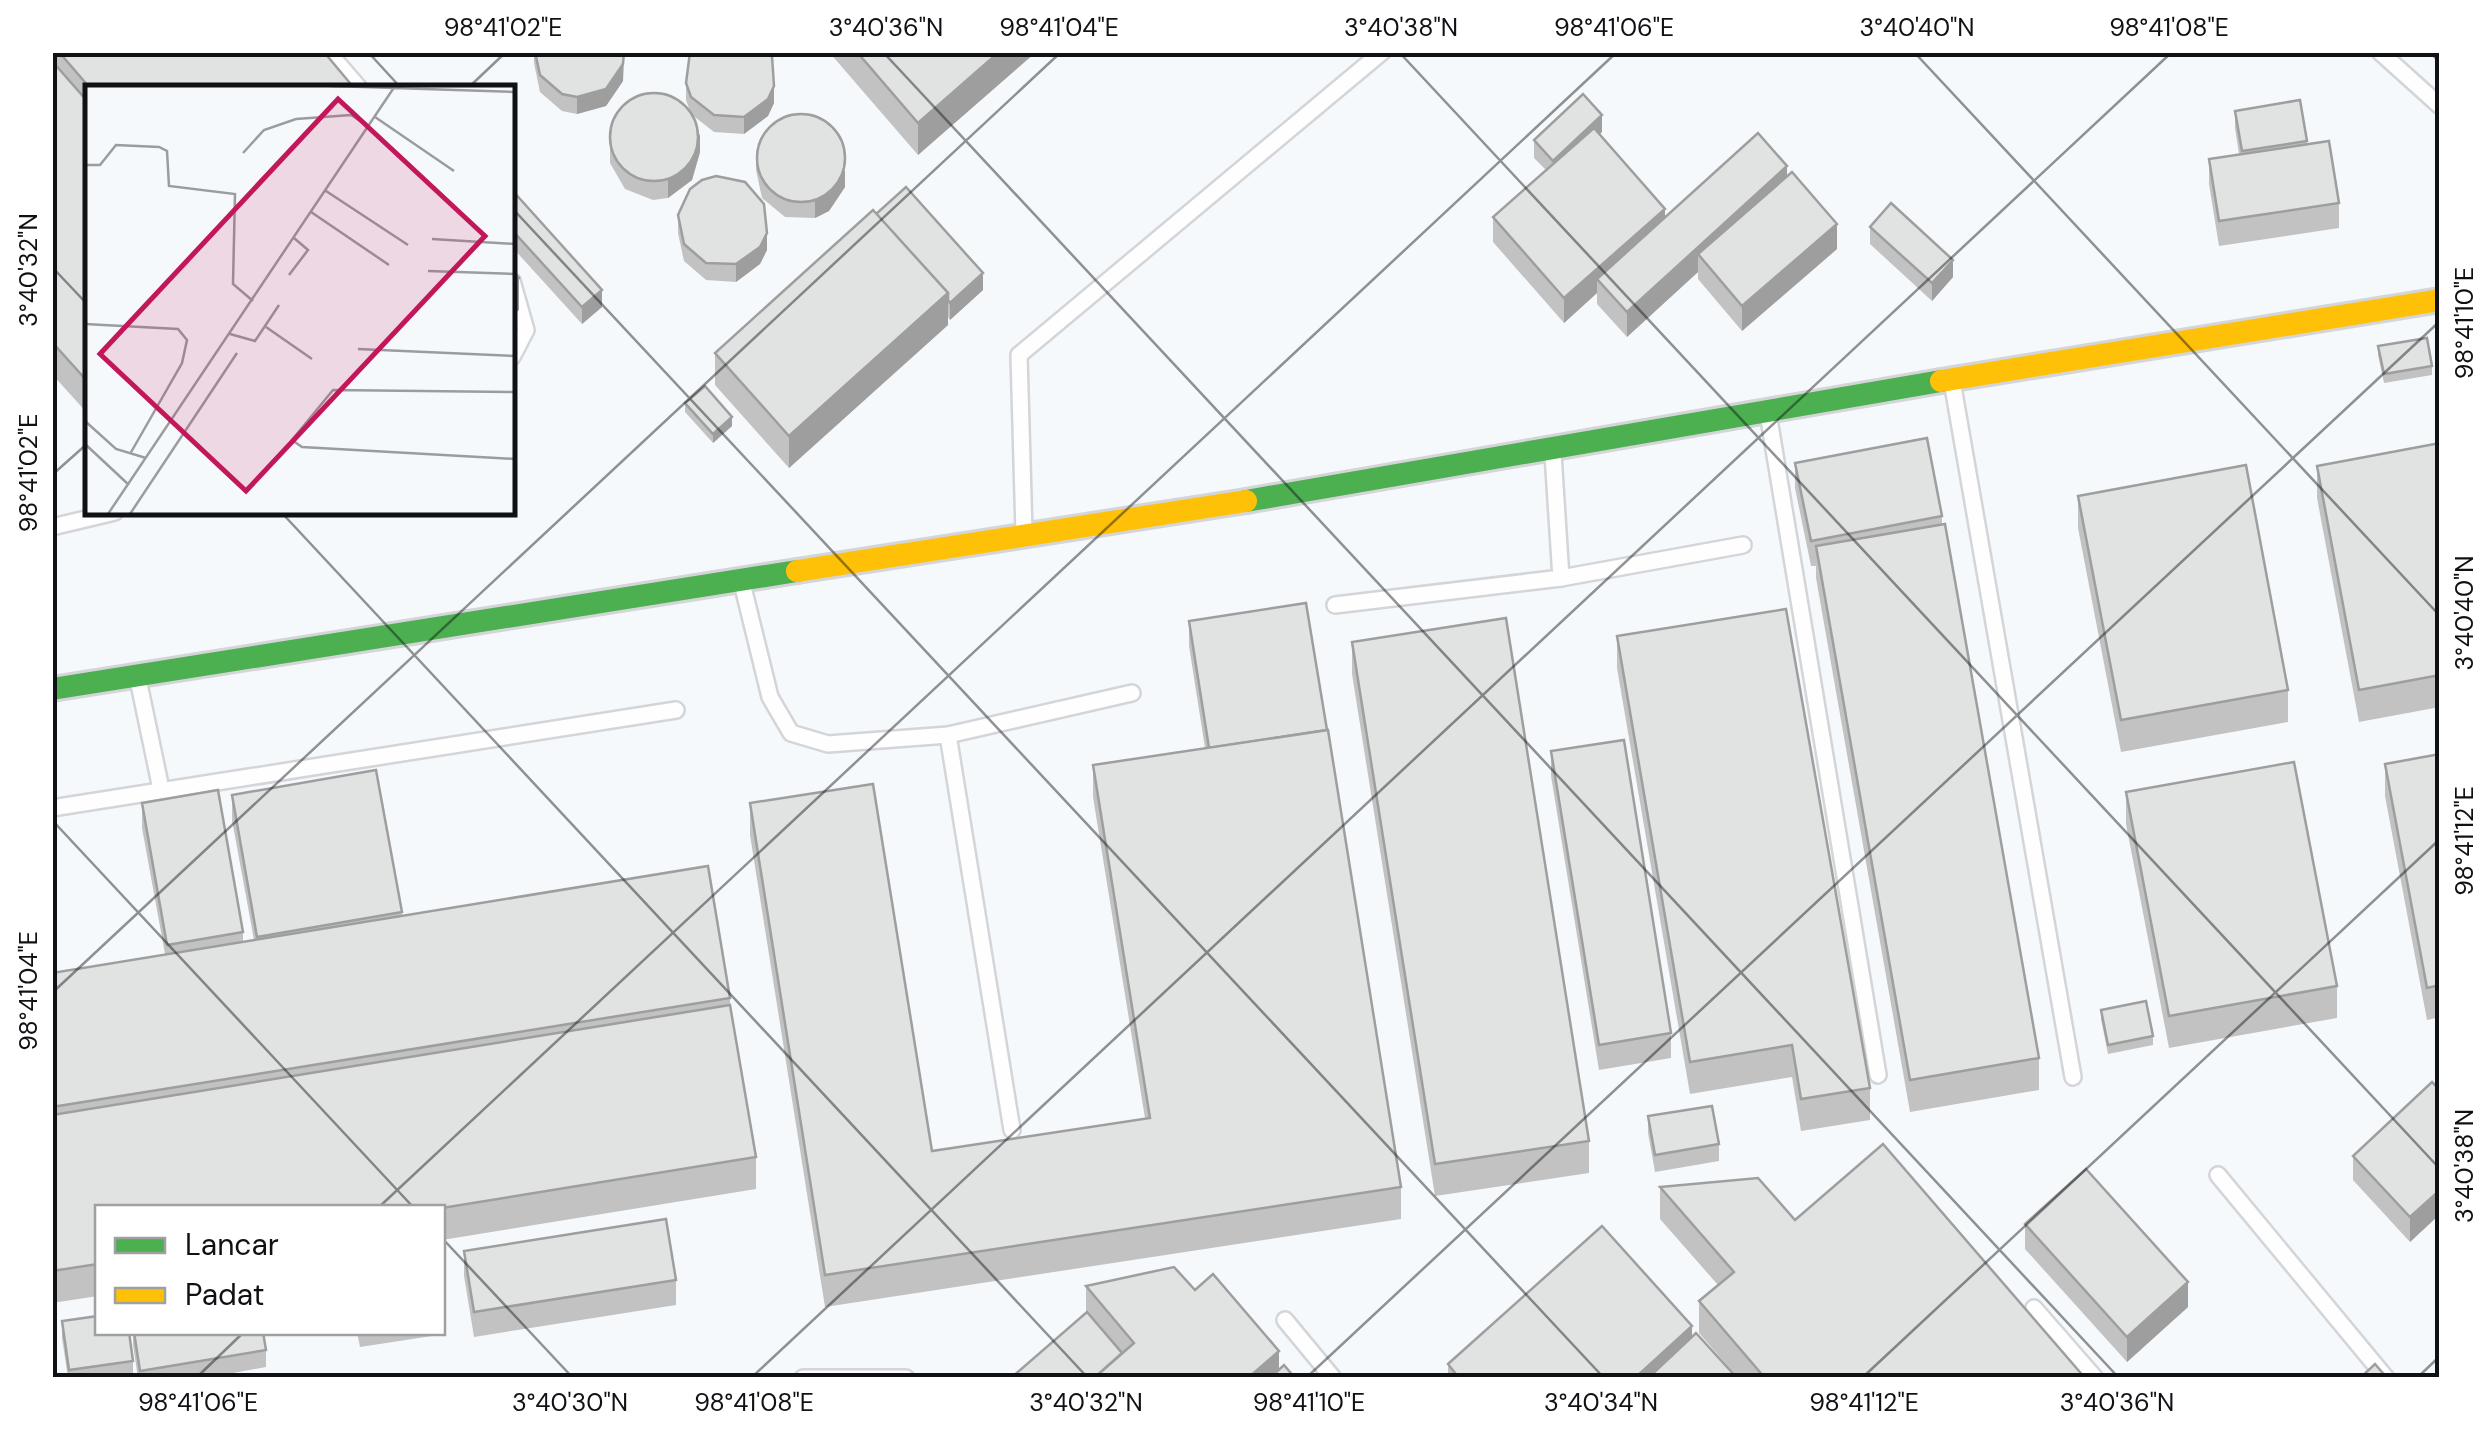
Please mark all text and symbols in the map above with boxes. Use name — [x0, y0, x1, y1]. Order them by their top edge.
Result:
text: 98°41'02"E — [444, 11, 562, 44]
text: 3°40'36"N — [829, 11, 943, 44]
text: 98°41'04"E — [999, 11, 1119, 44]
text: 3°40'38"N — [1344, 11, 1458, 44]
text: 98°41'06"E — [1554, 11, 1674, 44]
text: 3°40'40"N — [1859, 11, 1975, 44]
text: 98°41'08"E — [2109, 11, 2229, 44]
inset map — [85, 85, 515, 515]
text: 3°40'32"N — [12, 213, 45, 327]
text: 98°41'10"E — [2448, 267, 2481, 379]
text: 98°41'02"E — [12, 414, 45, 532]
text: 3°40'40"N — [2448, 555, 2481, 671]
text: 98°41'12"E — [2448, 786, 2481, 896]
text: 98°41'04"E — [12, 931, 45, 1051]
text: 3°40'38"N — [2448, 1109, 2481, 1223]
legend — [95, 1205, 445, 1335]
text: Lancar — [185, 1225, 279, 1264]
text: Padat — [185, 1275, 265, 1314]
text: 98°41'06"E — [138, 1386, 258, 1419]
text: 3°40'30"N — [512, 1386, 628, 1419]
text: 98°41'08"E — [694, 1386, 814, 1419]
text: 3°40'32"N — [1029, 1386, 1143, 1419]
text: 98°41'10"E — [1253, 1386, 1365, 1419]
text: 3°40'34"N — [1544, 1386, 1658, 1419]
text: 98°41'12"E — [1809, 1386, 1919, 1419]
text: 3°40'36"N — [2060, 1386, 2174, 1419]

